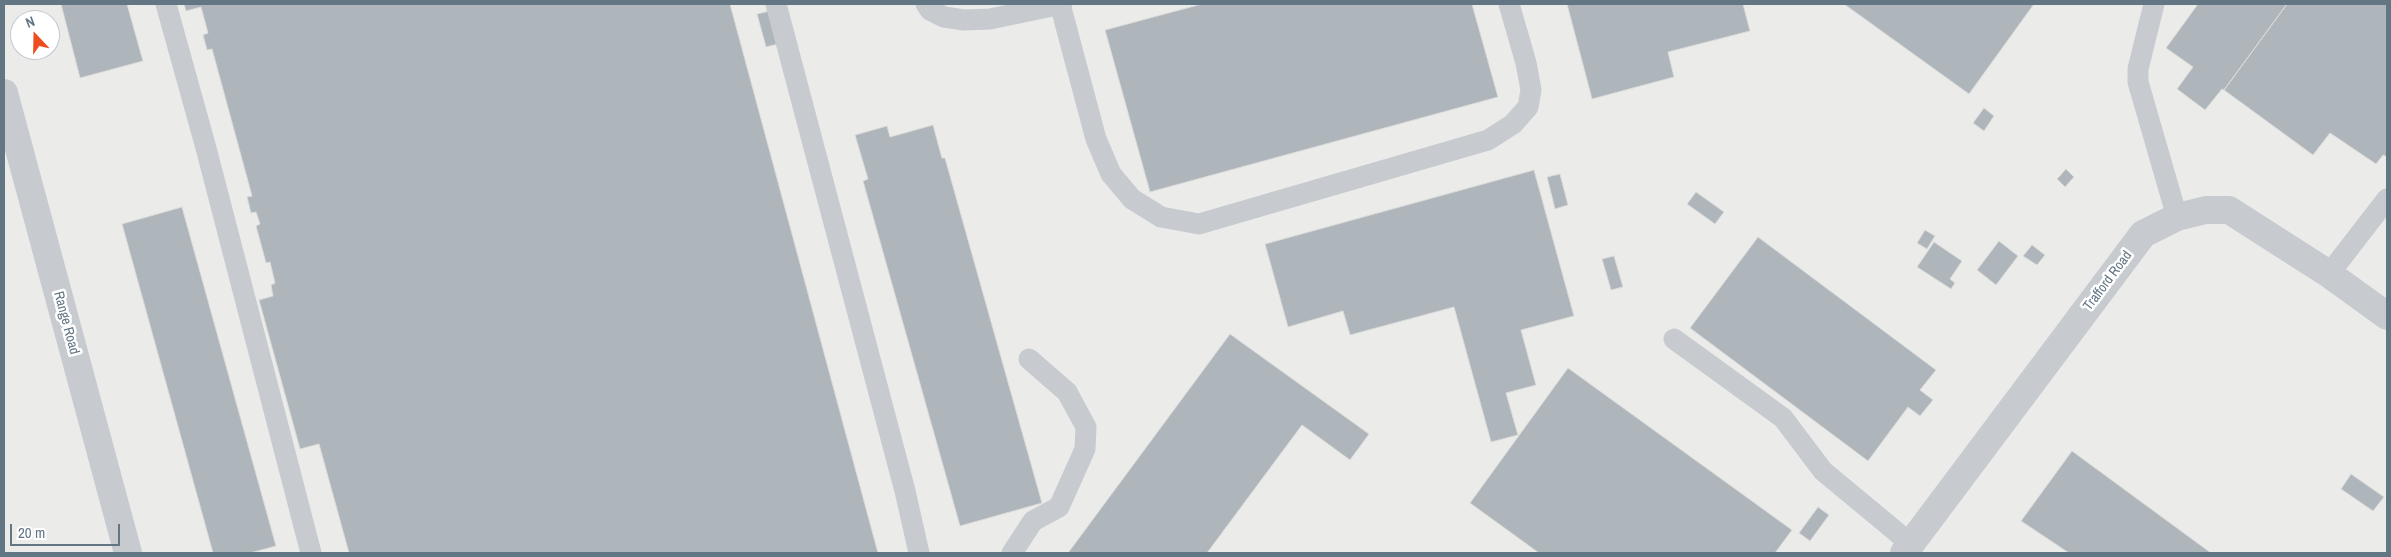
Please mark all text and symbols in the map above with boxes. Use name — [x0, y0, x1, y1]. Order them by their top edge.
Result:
north arrow — [10, 10, 60, 60]
text: N — [23, 12, 37, 32]
street label: Trafford Road — [2080, 248, 2136, 314]
street label: Range Road — [50, 290, 82, 356]
scale bar — [12, 514, 122, 546]
text: 20 m — [18, 522, 45, 543]

